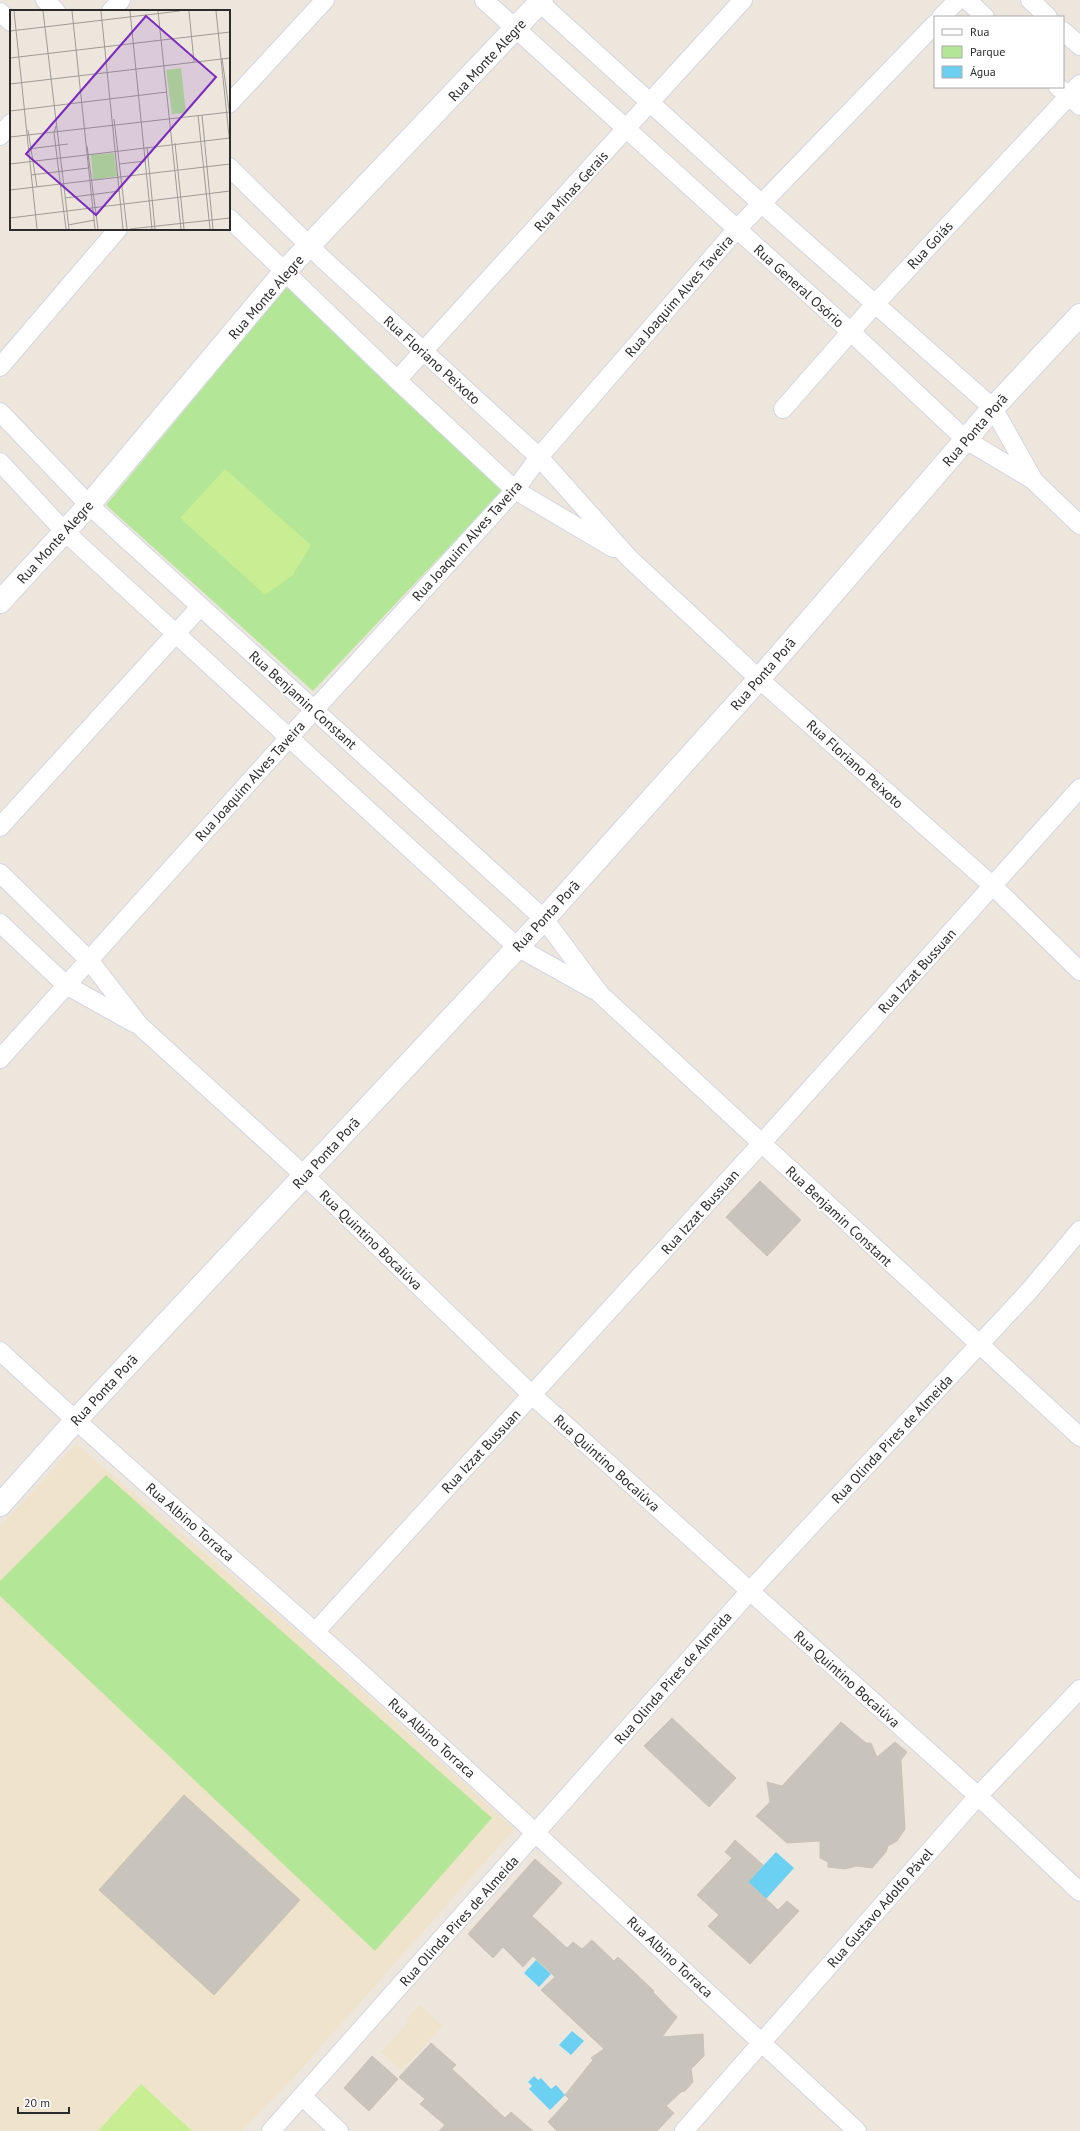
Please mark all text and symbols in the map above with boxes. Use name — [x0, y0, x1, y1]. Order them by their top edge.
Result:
inset map — [10, 10, 230, 230]
street label: Rua Monte Alegre — [444, 15, 530, 105]
legend — [934, 16, 1064, 88]
text: Rua — [970, 24, 989, 39]
text: Parque — [970, 44, 1005, 59]
text: Água — [970, 64, 996, 79]
street label: Rua Minas Gerais — [530, 147, 612, 235]
street label: Rua Goiás — [903, 217, 957, 273]
street label: Rua Joaquim Alves Taveira — [621, 231, 737, 361]
street label: Rua General Osório — [750, 241, 848, 331]
street label: Rua Monte Alegre — [224, 251, 308, 343]
street label: Rua Floriano Peixoto — [380, 312, 484, 408]
street label: Rua Ponta Porã — [938, 390, 1012, 470]
street label: Rua Joaquim Alves Taveira — [408, 477, 526, 605]
street label: Rua Monte Alegre — [13, 496, 97, 588]
street label: Rua Ponta Porã — [726, 634, 800, 714]
street label: Rua Benjamin Constant — [245, 647, 361, 753]
street label: Rua Floriano Peixoto — [803, 716, 907, 812]
street label: Rua Joaquim Alves Taveira — [191, 717, 309, 845]
street label: Rua Ponta Porã — [508, 877, 584, 955]
street label: Rua Izzat Bussuan — [874, 925, 960, 1017]
street label: Rua Ponta Porã — [288, 1114, 364, 1192]
street label: Rua Benjamin Constant — [782, 1162, 896, 1270]
street label: Rua Izzat Bussuan — [657, 1166, 743, 1258]
street label: Rua Quintino Bocaiúva — [316, 1186, 426, 1294]
street label: Rua Ponta Porã — [66, 1351, 142, 1429]
street label: Rua Olinda Pires de Almeida — [828, 1371, 956, 1507]
street label: Rua Izzat Bussuan — [438, 1405, 524, 1497]
street label: Rua Quintino Bocaiúva — [550, 1411, 664, 1515]
street label: Rua Albino Torraca — [142, 1479, 238, 1565]
street label: Rua Olinda Pires de Almeida — [611, 1608, 735, 1748]
street label: Rua Quintino Bocaiúva — [790, 1627, 904, 1731]
street label: Rua Albino Torraca — [385, 1694, 479, 1782]
street label: Rua Gustavo Adolfo Pável — [823, 1845, 937, 1971]
street label: Rua Olinda Pires de Almeida — [396, 1852, 523, 1990]
street label: Rua Albino Torraca — [623, 1912, 717, 2002]
scale bar — [18, 2089, 69, 2115]
text: 20 m — [24, 2095, 50, 2110]

